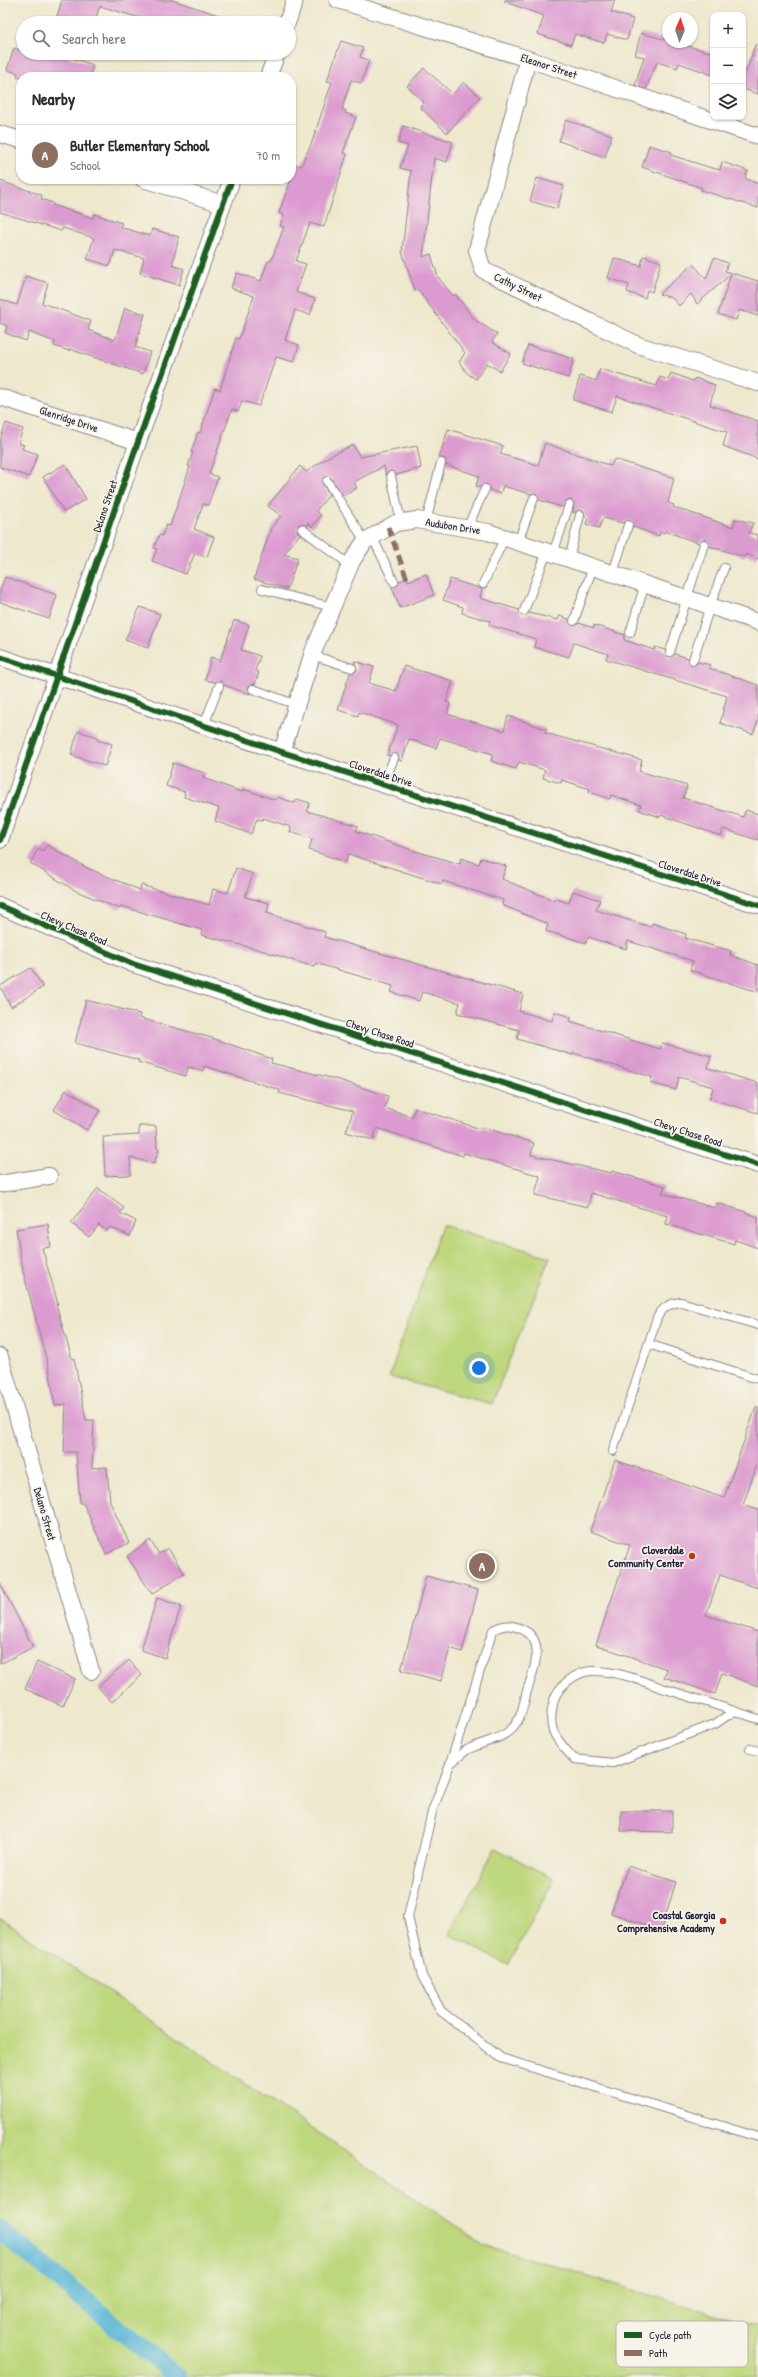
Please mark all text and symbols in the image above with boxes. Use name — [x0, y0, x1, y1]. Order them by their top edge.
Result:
north arrow — [662, 12, 698, 48]
map controls — [710, 12, 746, 120]
button: + — [710, 12, 746, 48]
search box — [16, 16, 296, 60]
icon: search — [30, 27, 52, 49]
text: Search here — [62, 28, 126, 49]
button: − — [710, 48, 746, 84]
street label: Eleanor Street — [519, 50, 579, 82]
button: layers — [710, 84, 746, 120]
text: Nearby — [32, 87, 75, 110]
text: Butler Elementary School — [70, 135, 209, 156]
text: A — [42, 146, 48, 164]
text: 70 m — [256, 146, 280, 164]
text: School — [70, 156, 100, 174]
street label: Cathy Street — [492, 269, 544, 305]
street label: Glenridge Drive — [38, 403, 101, 435]
street label: Delano Street — [90, 478, 121, 534]
street label: Audubon Drive — [424, 515, 482, 537]
street label: Cloverdale Drive — [348, 756, 415, 790]
street label: Cloverdale Drive — [657, 856, 724, 890]
street label: Chevy Chase Road — [39, 908, 110, 949]
street label: Chevy Chase Road — [344, 1015, 416, 1051]
street label: Chevy Chase Road — [652, 1114, 724, 1150]
your location — [469, 1358, 489, 1378]
street label: Delano Street — [31, 1486, 59, 1542]
place label: Cloverdale Community Center — [608, 1543, 685, 1571]
pin: A — [469, 1551, 495, 1581]
marker: Cloverdale Community Center — [687, 1551, 697, 1561]
place label: Coastal Georgia Comprehensive Academy — [617, 1908, 716, 1936]
marker: Coastal Georgia Comprehensive Academy — [718, 1916, 728, 1926]
legend — [616, 2321, 748, 2367]
text: Cycle path — [649, 2328, 692, 2342]
text: Path — [649, 2346, 667, 2360]

